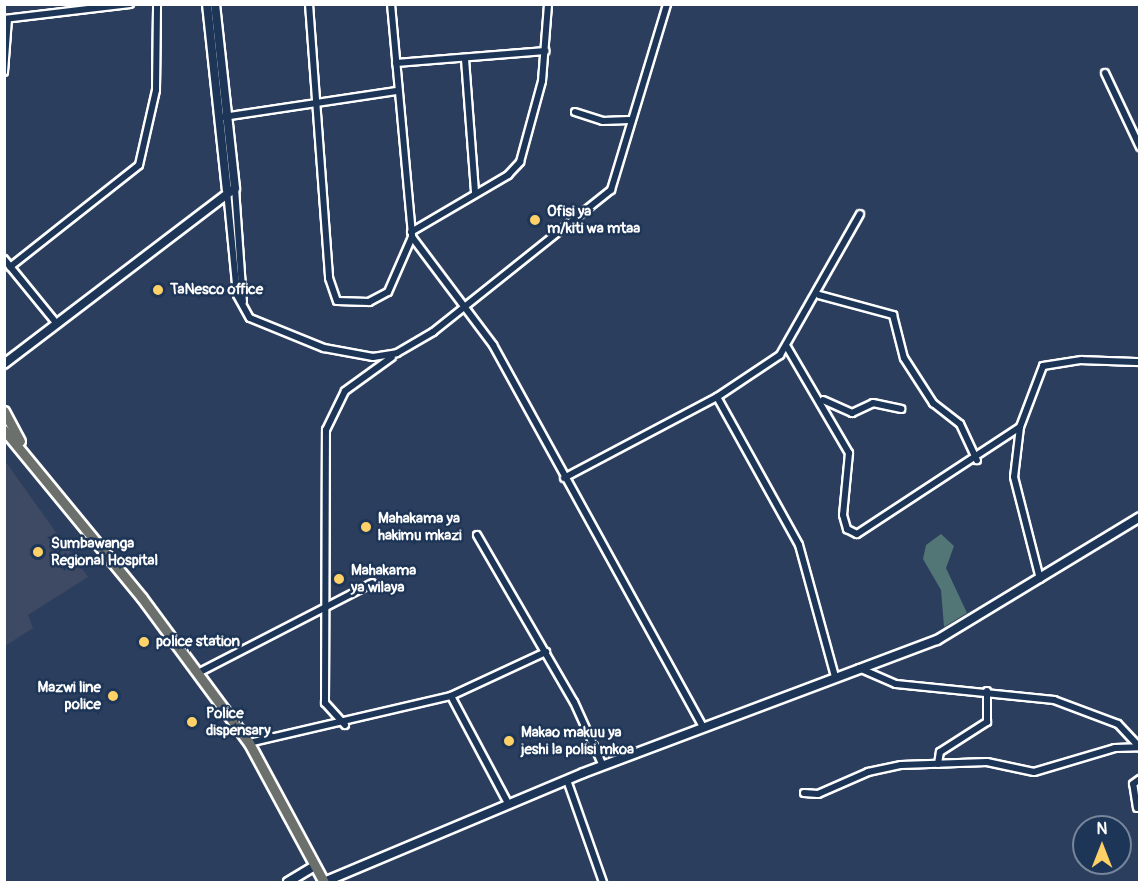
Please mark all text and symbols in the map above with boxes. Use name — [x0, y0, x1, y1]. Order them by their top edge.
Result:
place label: Ofisi ya m/kiti wa mtaa — [547, 202, 640, 237]
marker: Ofisi ya m/kiti wa mtaa — [528, 213, 542, 227]
place label: TaNesco office — [170, 281, 263, 299]
marker: TaNesco office — [151, 283, 165, 297]
place label: Mahakama ya hakimu mkazi — [378, 509, 462, 544]
marker: Mahakama ya hakimu mkazi — [359, 520, 373, 534]
place label: Sumbawanga Regional Hospital — [51, 534, 158, 569]
marker: Sumbawanga Regional Hospital — [29, 543, 47, 561]
place label: Mahakama ya wilaya — [351, 561, 416, 596]
marker: Mahakama ya wilaya — [332, 572, 346, 586]
place label: police station — [156, 633, 240, 651]
marker: police station — [137, 635, 151, 649]
place label: Mazwi line police — [37, 678, 101, 713]
marker: Mazwi line police — [106, 689, 120, 703]
place label: Police dispensary — [206, 704, 271, 739]
marker: Police dispensary — [183, 713, 201, 731]
place label: Makao makuu ya jeshi la polisi mkoa — [521, 723, 634, 758]
marker: Makao makuu ya jeshi la polisi mkoa — [502, 734, 516, 748]
north arrow — [1072, 815, 1132, 875]
text: N — [1097, 819, 1107, 839]

